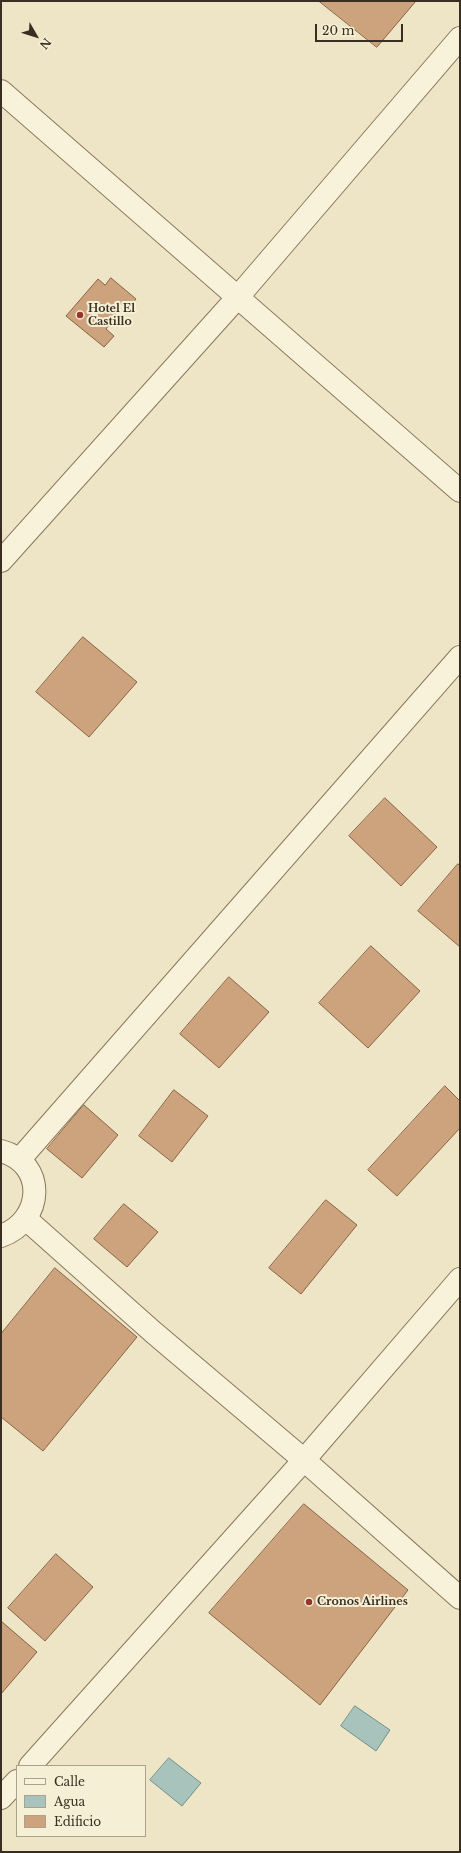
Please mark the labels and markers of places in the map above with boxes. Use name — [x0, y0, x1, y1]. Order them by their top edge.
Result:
place label: Hotel El Castillo — [88, 302, 135, 328]
marker: Hotel El Castillo — [75, 310, 85, 320]
place label: Cronos Airlines — [317, 1595, 408, 1609]
marker: Cronos Airlines — [304, 1597, 314, 1607]

